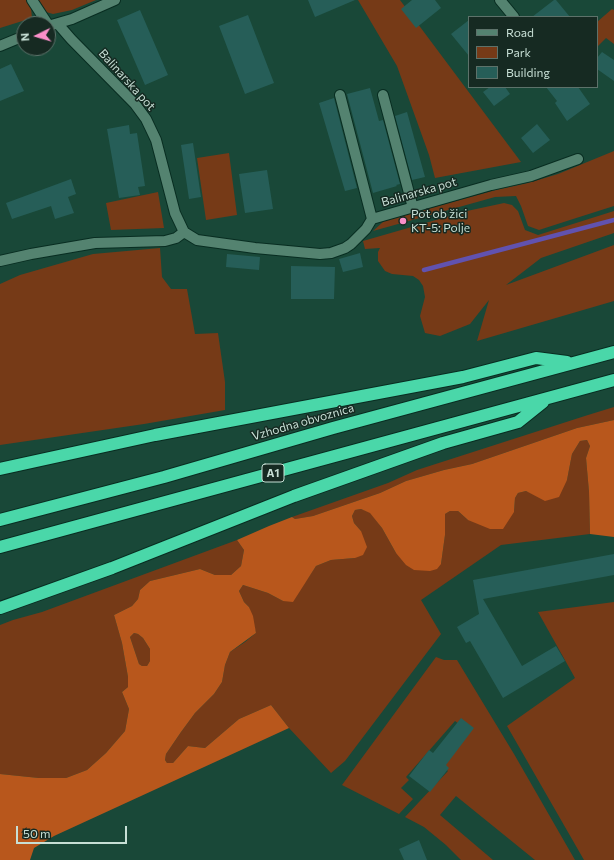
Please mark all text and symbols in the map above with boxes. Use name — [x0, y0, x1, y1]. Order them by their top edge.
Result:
north arrow — [16, 16, 56, 56]
legend — [468, 16, 598, 88]
text: Road — [506, 25, 534, 39]
text: N — [18, 32, 31, 42]
text: Park — [506, 45, 531, 59]
street label: Balinarska pot — [96, 46, 158, 114]
text: Building — [506, 65, 550, 79]
street label: Balinarska pot — [380, 174, 458, 210]
place label: Pot ob žici KT-5: Polje — [411, 207, 470, 235]
marker: Pot ob žici KT-5: Polje — [398, 216, 408, 226]
street label: Vzhodna obvoznica — [250, 401, 356, 443]
road number: A1 — [262, 464, 284, 482]
scale bar — [18, 818, 129, 844]
text: 50 m — [23, 826, 51, 840]

